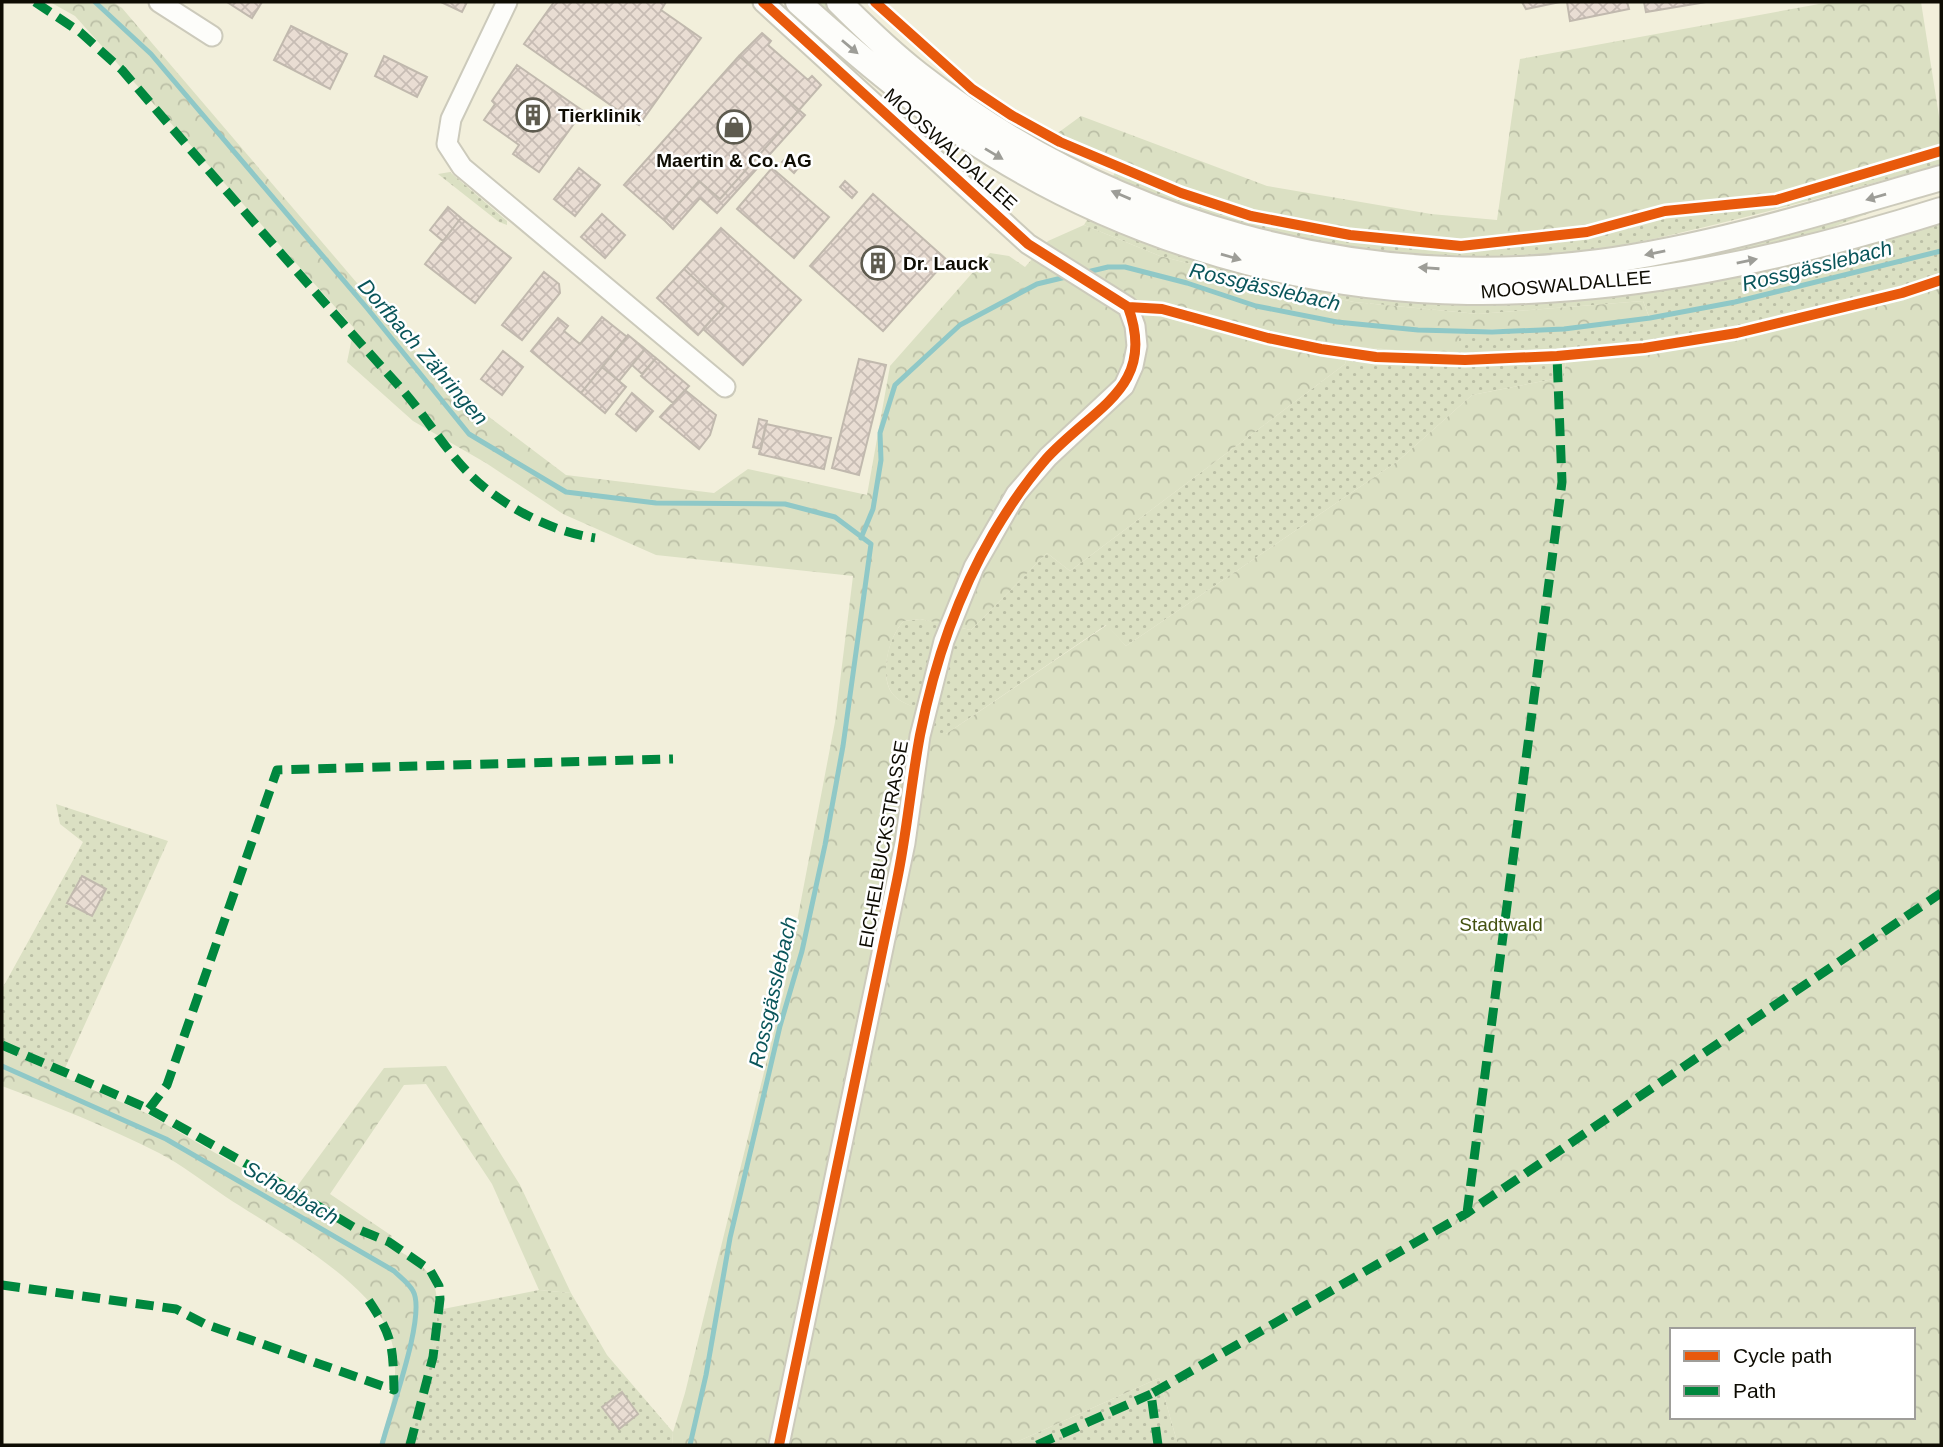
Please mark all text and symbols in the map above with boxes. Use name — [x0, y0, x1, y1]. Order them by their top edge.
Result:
one-way arrow — [841, 39, 858, 54]
street label: MOOSWALDALLEE — [880, 84, 1021, 215]
building icon: Tierklinik — [514, 96, 552, 134]
place label: Tierklinik — [558, 105, 642, 126]
shop icon: Maertin & Co. AG — [715, 108, 753, 146]
one-way arrow — [984, 148, 1003, 161]
place label: Maertin & Co. AG — [656, 150, 812, 171]
one-way arrow — [1110, 189, 1131, 200]
one-way arrow — [1865, 192, 1886, 202]
water label: Rossgässlebach — [1739, 236, 1894, 295]
building icon: Dr. Lauck — [859, 244, 897, 282]
one-way arrow — [1644, 247, 1666, 258]
one-way arrow — [1221, 252, 1242, 262]
place label: Dr. Lauck — [903, 253, 989, 274]
one-way arrow — [1736, 255, 1758, 266]
water label: Rossgässlebach — [1187, 258, 1343, 315]
one-way arrow — [1418, 262, 1440, 273]
street label: MOOSWALDALLEE — [1480, 267, 1652, 302]
water label: Dorfbach Zähringen — [354, 274, 493, 429]
street label: EICHELBUCKSTRASSE — [855, 739, 912, 949]
water label: Rossgässlebach — [744, 914, 801, 1070]
park label: Stadtwald — [1459, 914, 1543, 935]
water label: Schobbach — [240, 1156, 343, 1229]
legend — [1670, 1328, 1915, 1419]
text: Cycle path — [1733, 1344, 1832, 1367]
text: Path — [1733, 1379, 1776, 1402]

